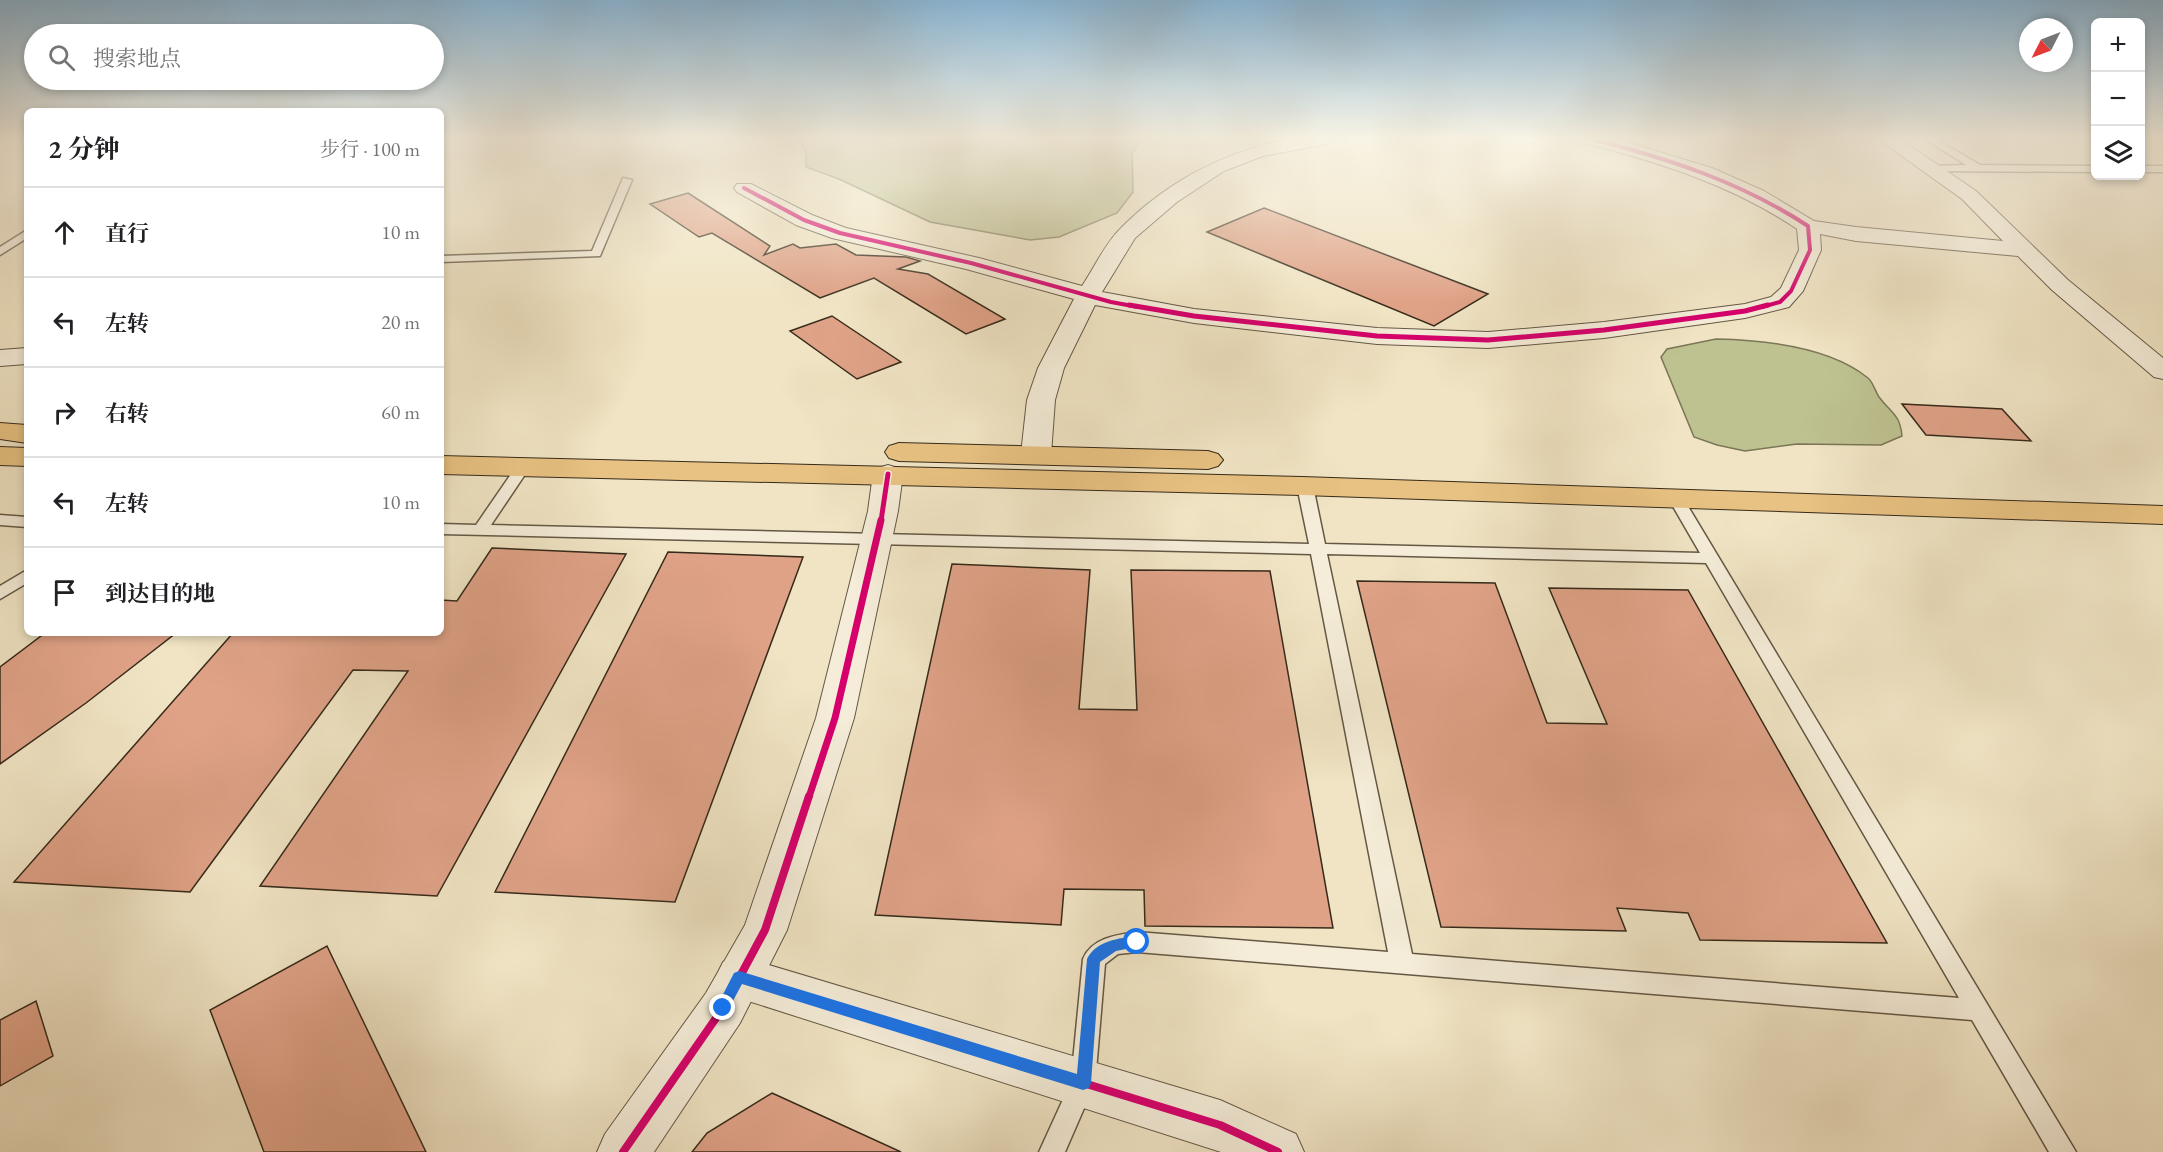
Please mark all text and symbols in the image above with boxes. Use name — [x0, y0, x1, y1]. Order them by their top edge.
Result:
north arrow — [2019, 18, 2073, 72]
map controls — [2091, 18, 2145, 180]
button: + — [2091, 18, 2145, 72]
search box — [24, 24, 444, 90]
icon: search — [45, 41, 78, 74]
text: 搜索地点 — [93, 44, 181, 73]
button: − — [2091, 72, 2145, 126]
button: layers — [2091, 126, 2145, 180]
text: 2 分钟 — [48, 132, 120, 166]
text: 步行 · 100 m — [320, 136, 420, 162]
icon: ahead — [48, 216, 81, 249]
text: 直行 — [105, 219, 149, 248]
text: 10 m — [381, 219, 420, 245]
icon: left — [48, 306, 81, 339]
text: 左转 — [105, 309, 149, 338]
text: 20 m — [381, 309, 420, 335]
icon: right — [48, 396, 81, 429]
text: 右转 — [105, 399, 149, 428]
text: 60 m — [381, 399, 420, 425]
icon: left — [48, 486, 81, 519]
text: 左转 — [105, 489, 149, 518]
text: 10 m — [381, 489, 420, 515]
icon: arrive — [48, 576, 81, 609]
text: 到达目的地 — [105, 579, 215, 608]
route start — [1123, 928, 1149, 954]
route end — [709, 994, 735, 1020]

